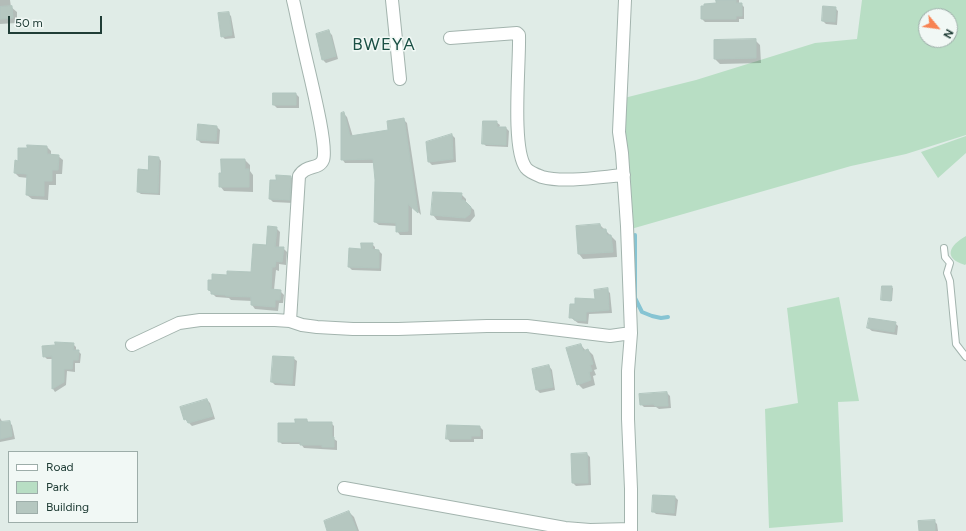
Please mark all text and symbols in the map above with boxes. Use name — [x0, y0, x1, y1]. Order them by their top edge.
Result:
scale bar — [10, 8, 104, 34]
north arrow — [918, 8, 958, 48]
text: 50 m — [15, 16, 43, 30]
text: N — [940, 27, 956, 40]
district label: BWEYA — [352, 35, 416, 55]
legend — [8, 451, 138, 523]
text: Road — [46, 460, 74, 474]
text: Park — [46, 480, 69, 494]
text: Building — [46, 500, 89, 514]

